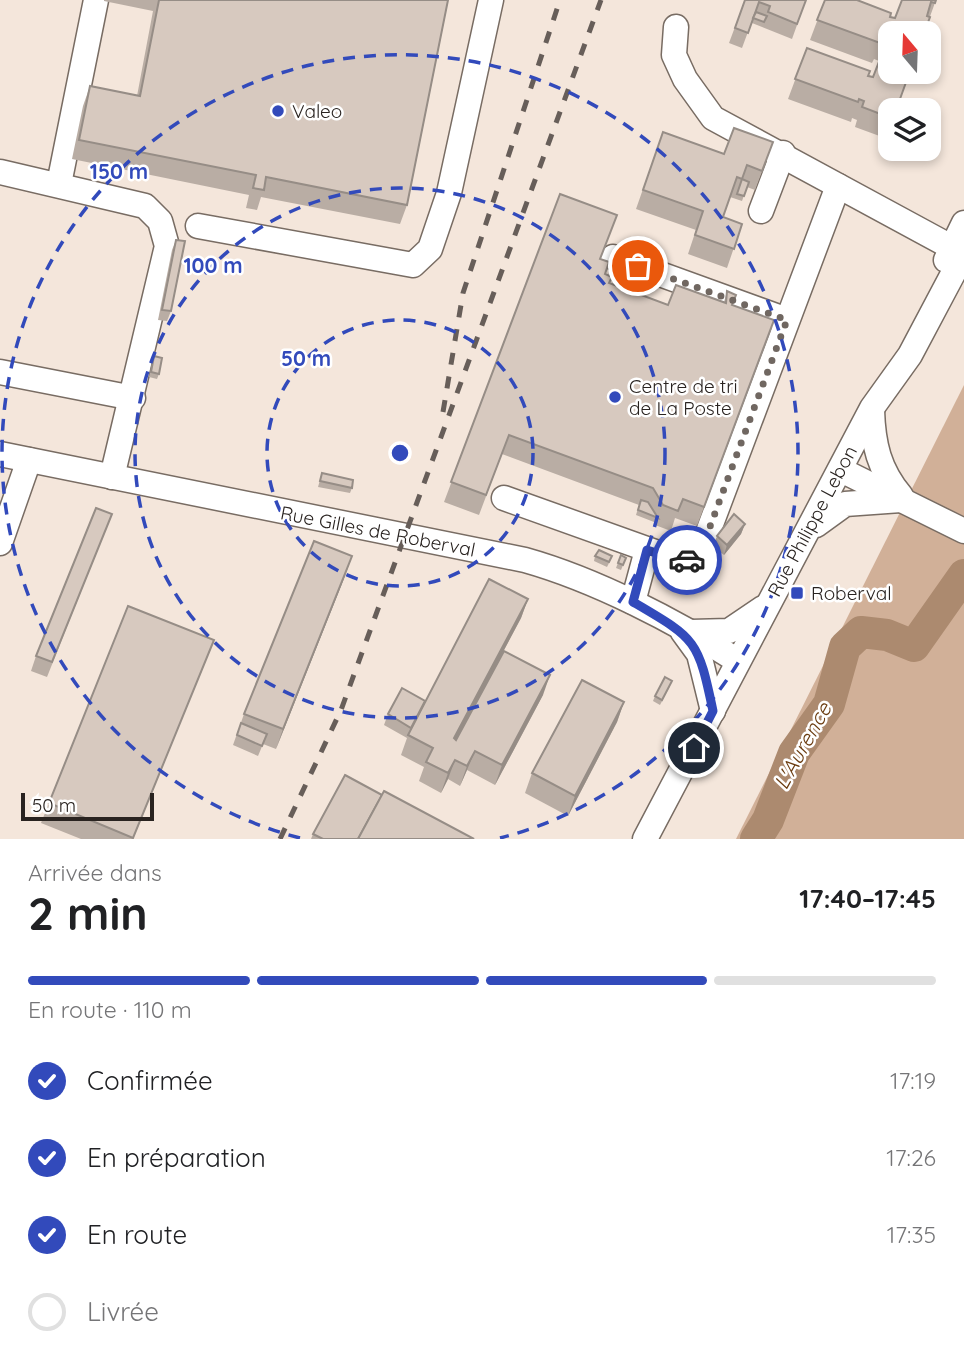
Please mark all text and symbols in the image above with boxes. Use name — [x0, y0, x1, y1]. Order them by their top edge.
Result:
north arrow — [878, 21, 942, 84]
map controls — [878, 21, 941, 161]
button: layers — [878, 98, 941, 161]
place label: Valeo — [292, 99, 342, 123]
marker: Valeo — [270, 103, 286, 119]
text: 150 m — [90, 158, 148, 184]
pin — [608, 236, 668, 296]
icon: bag — [619, 247, 657, 285]
text: 100 m — [183, 252, 243, 278]
text: 50 m — [281, 345, 331, 371]
place label: Centre de tri de La Poste — [629, 374, 738, 420]
marker: Centre de tri de La Poste — [607, 389, 623, 405]
centre of rings — [388, 441, 412, 465]
street label: Rue Philippe Lebon — [762, 441, 862, 601]
street label: Rue Gilles de Roberval — [279, 500, 477, 562]
courier — [652, 525, 722, 595]
icon: car — [668, 541, 706, 579]
place label: Roberval — [811, 581, 892, 605]
marker: Roberval — [789, 585, 805, 601]
water label: L'Aurence — [768, 697, 837, 793]
pin — [664, 718, 724, 778]
icon: home — [675, 729, 713, 767]
scale bar — [21, 790, 154, 822]
text: 50 m — [32, 793, 76, 817]
text: Arrivée dans — [28, 858, 162, 887]
text: 17:40–17:45 — [799, 882, 936, 915]
text: 2 min — [28, 884, 148, 942]
text: En route · 110 m — [28, 995, 192, 1024]
icon: check — [28, 1062, 66, 1100]
text: Confirmée — [87, 1064, 213, 1097]
text: 17:19 — [890, 1066, 936, 1095]
icon: check — [28, 1139, 66, 1177]
text: En préparation — [87, 1141, 266, 1174]
text: 17:26 — [886, 1143, 936, 1172]
icon: check — [28, 1216, 66, 1254]
text: En route — [87, 1218, 187, 1251]
text: 17:35 — [887, 1220, 936, 1249]
text: Livrée — [87, 1295, 159, 1328]

